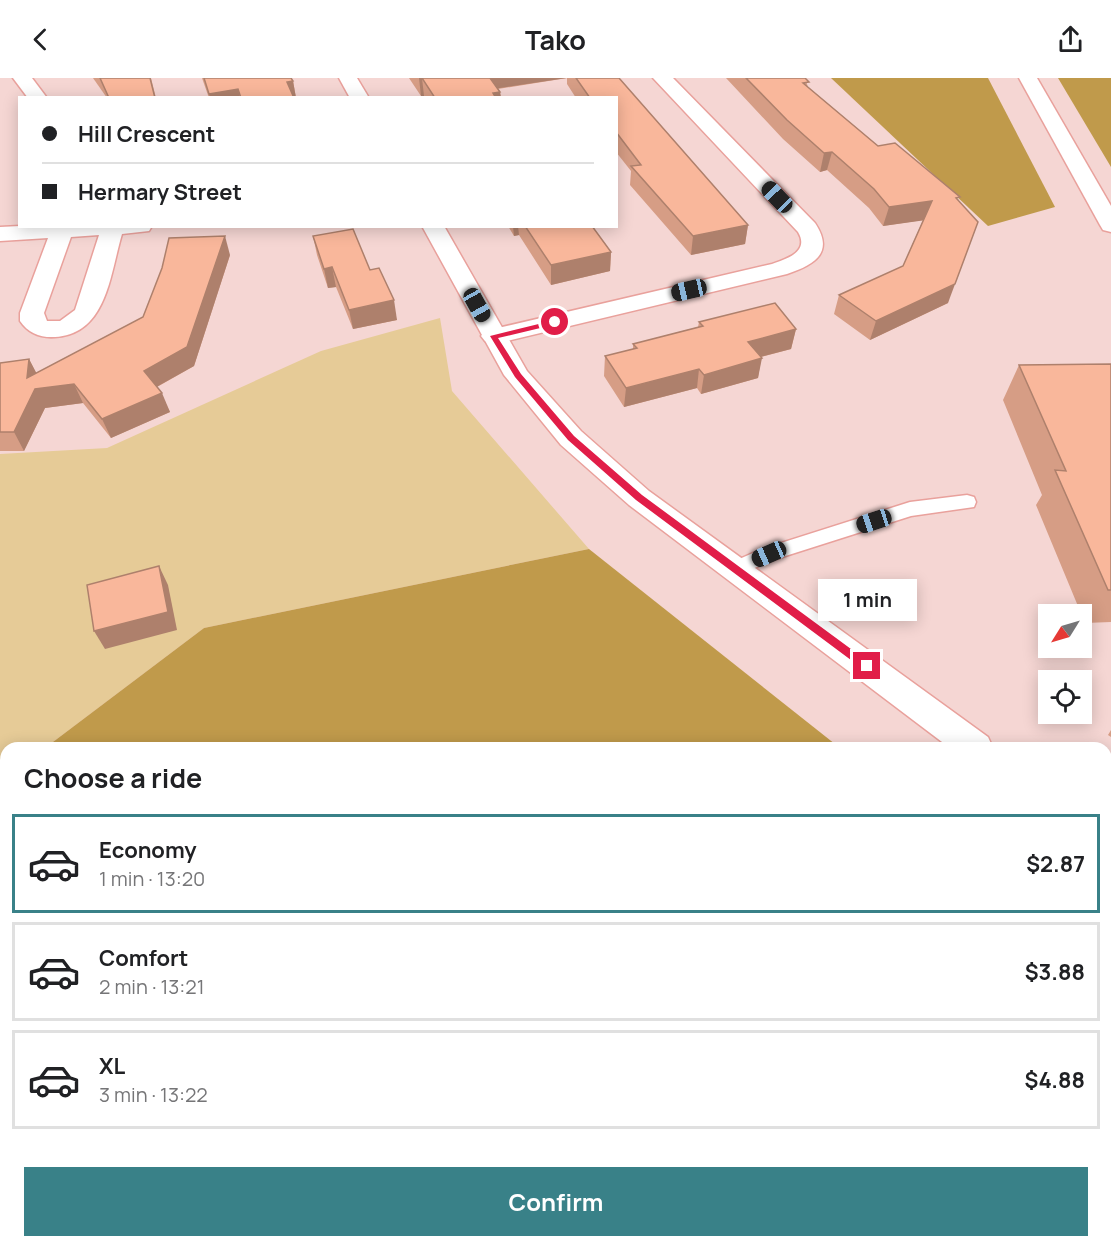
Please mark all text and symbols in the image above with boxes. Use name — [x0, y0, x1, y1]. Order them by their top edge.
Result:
text: Tako — [525, 21, 586, 58]
icon: back — [24, 23, 57, 56]
icon: share — [1054, 23, 1087, 56]
text: Hill Crescent — [78, 119, 215, 149]
text: Hermary Street — [78, 177, 242, 207]
car — [758, 178, 796, 216]
car — [669, 277, 709, 303]
car — [460, 285, 494, 325]
route start — [541, 308, 568, 335]
car — [854, 507, 894, 535]
car — [749, 538, 789, 570]
callout: 1 min — [818, 579, 916, 621]
text: 1 min — [843, 586, 892, 613]
north arrow — [1038, 604, 1092, 658]
map controls — [1038, 604, 1092, 724]
route end — [853, 652, 880, 679]
button: locate — [1038, 670, 1092, 724]
text: Choose a ride — [24, 759, 202, 796]
text: Economy — [99, 835, 197, 865]
icon: car — [27, 837, 81, 891]
text: $2.87 — [1026, 849, 1085, 879]
text: 1 min · 13:20 — [99, 865, 205, 892]
text: Comfort — [99, 943, 188, 973]
icon: car — [27, 945, 81, 999]
text: $3.88 — [1025, 957, 1085, 987]
text: 2 min · 13:21 — [99, 973, 204, 1000]
text: XL — [99, 1051, 125, 1081]
icon: car — [27, 1053, 81, 1107]
text: $4.88 — [1025, 1065, 1085, 1095]
text: 3 min · 13:22 — [99, 1081, 208, 1108]
button: Confirm — [24, 1167, 1088, 1236]

